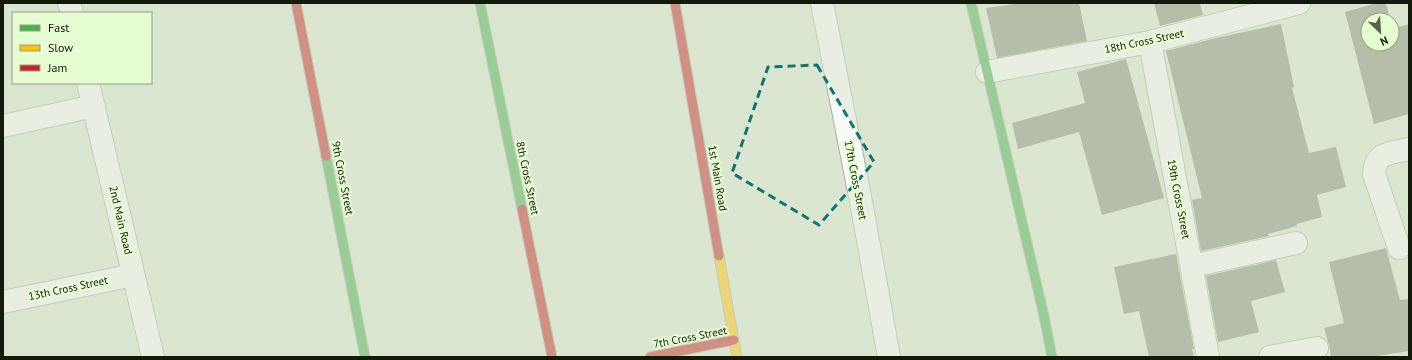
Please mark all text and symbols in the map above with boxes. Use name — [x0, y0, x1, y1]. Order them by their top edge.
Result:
legend — [12, 12, 152, 84]
north arrow — [1360, 12, 1400, 52]
text: Fast — [48, 20, 69, 35]
street label: 18th Cross Street — [1103, 26, 1185, 56]
text: N — [1378, 33, 1390, 49]
text: Slow — [48, 40, 73, 55]
text: Jam — [47, 60, 67, 75]
street label: 17th Cross Street — [841, 139, 871, 221]
street label: 9th Cross Street — [329, 140, 357, 216]
street label: 8th Cross Street — [513, 140, 543, 216]
street label: 1st Main Road — [705, 144, 731, 212]
street label: 19th Cross Street — [1164, 158, 1194, 240]
street label: 2nd Main Road — [106, 184, 136, 256]
street label: 13th Cross Street — [27, 273, 109, 303]
street label: 7th Cross Street — [652, 323, 728, 351]

